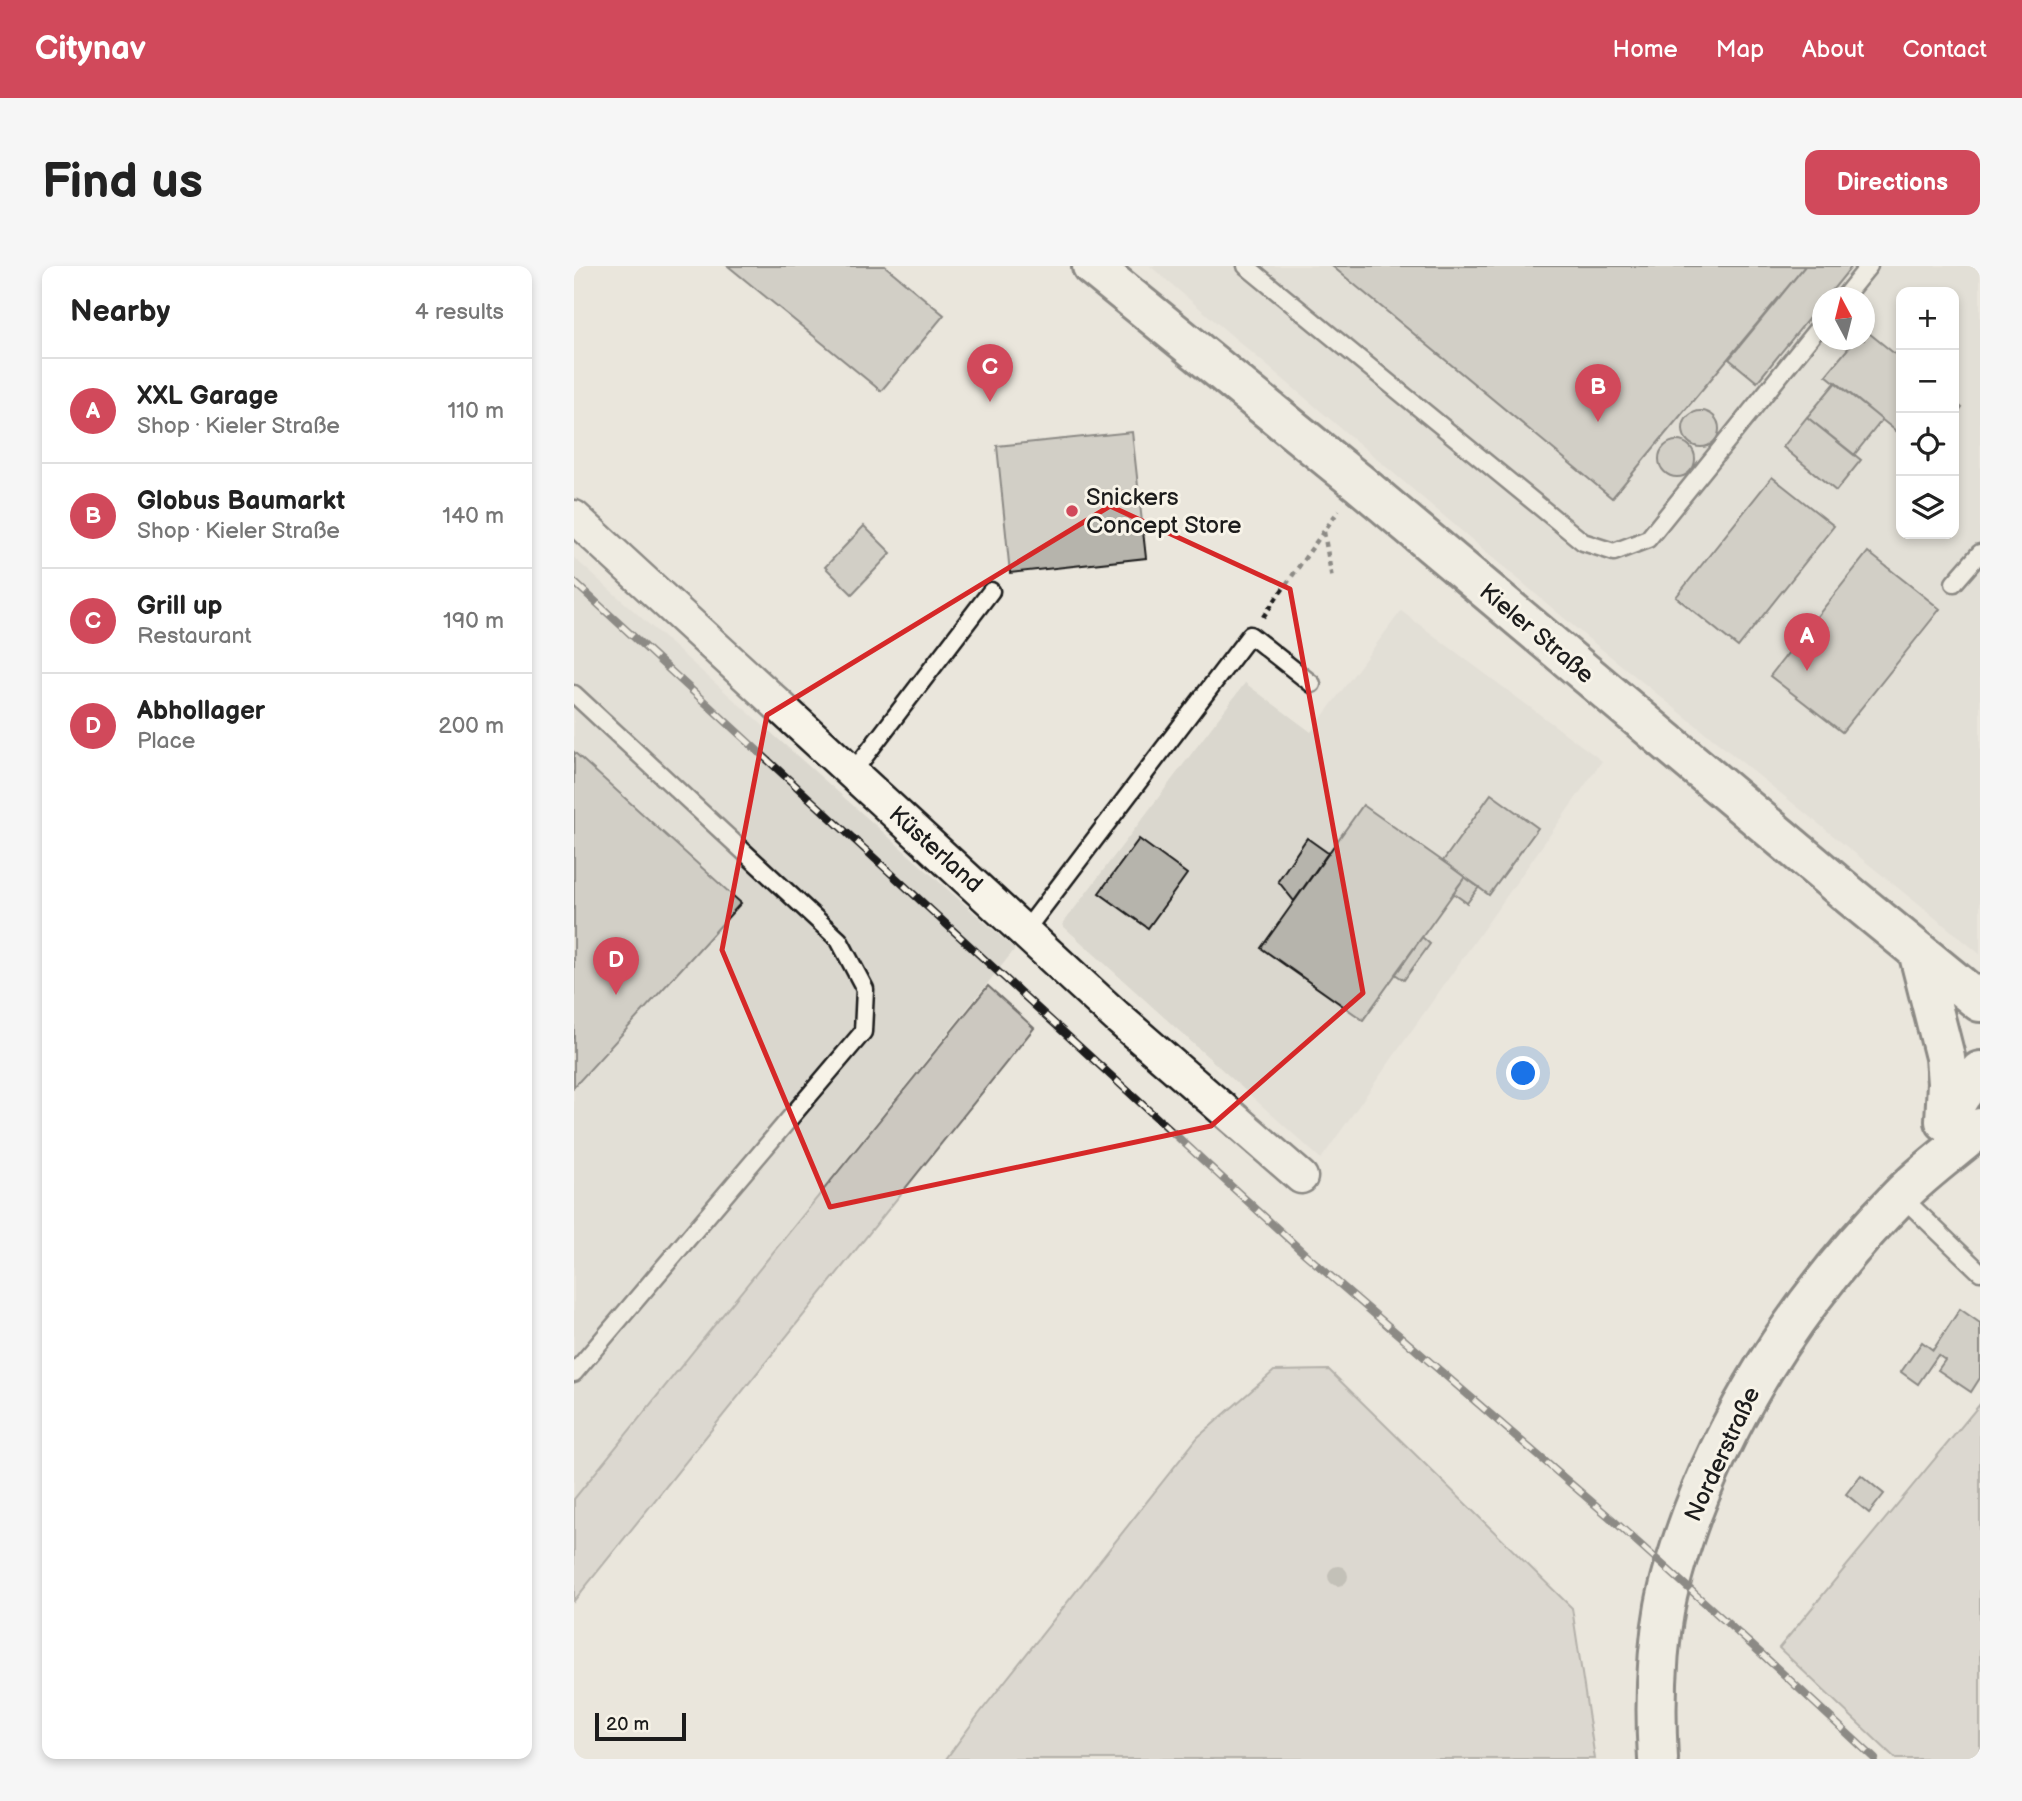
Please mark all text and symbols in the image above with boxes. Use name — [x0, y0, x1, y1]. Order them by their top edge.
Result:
text: Citynav — [35, 29, 146, 69]
text: Home — [1613, 35, 1678, 64]
text: Map — [1716, 35, 1764, 64]
text: About — [1802, 35, 1864, 64]
text: Contact — [1902, 35, 1987, 64]
button: Directions — [1805, 150, 1980, 215]
text: Find us — [42, 153, 203, 212]
north arrow — [1812, 287, 1875, 350]
map controls — [1896, 287, 1959, 539]
button: + — [1896, 287, 1959, 350]
text: Nearby — [70, 294, 170, 330]
text: 4 results — [415, 298, 504, 326]
pin: C — [967, 344, 1013, 402]
button: − — [1896, 350, 1959, 413]
pin: B — [1575, 364, 1621, 422]
text: XXL Garage — [137, 381, 278, 412]
text: A — [86, 397, 100, 425]
text: 110 m — [447, 397, 504, 425]
text: Shop · Kieler Straße — [137, 412, 340, 440]
button: locate — [1896, 413, 1959, 476]
button: layers — [1896, 476, 1959, 539]
place label: Snickers Concept Store — [1086, 483, 1241, 540]
text: Globus Baumarkt — [137, 486, 345, 517]
text: B — [85, 502, 101, 530]
text: 140 m — [442, 502, 504, 530]
marker: Snickers Concept Store — [1064, 503, 1080, 519]
text: Shop · Kieler Straße — [137, 517, 340, 545]
street label: Kieler Straße — [1473, 577, 1600, 690]
text: Grill up — [137, 591, 222, 622]
text: C — [85, 607, 101, 635]
text: 190 m — [443, 607, 504, 635]
pin: A — [1784, 613, 1830, 671]
text: Restaurant — [137, 622, 251, 650]
text: Abhollager — [137, 696, 265, 727]
text: D — [85, 712, 101, 740]
text: 200 m — [438, 712, 504, 740]
text: Place — [137, 727, 195, 755]
street label: Küsterland — [883, 800, 988, 899]
pin: D — [593, 937, 639, 995]
your location — [1506, 1056, 1540, 1090]
street label: Norderstraße — [1679, 1382, 1766, 1526]
scale bar — [595, 1710, 686, 1742]
text: 20 m — [606, 1713, 649, 1736]

